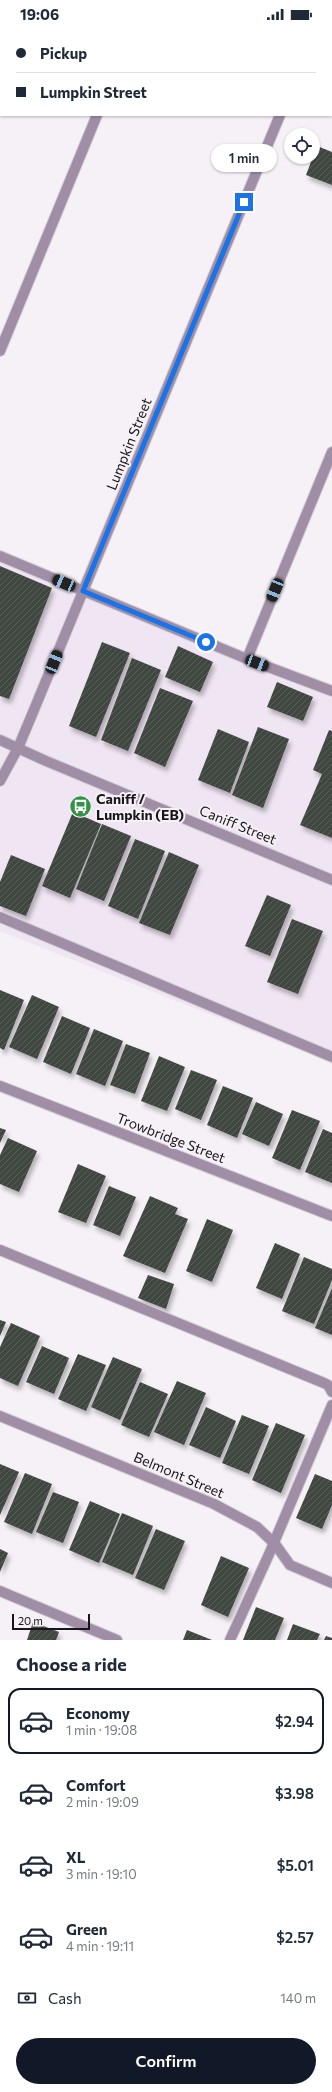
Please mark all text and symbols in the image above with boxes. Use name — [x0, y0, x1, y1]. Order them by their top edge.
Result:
text: 19:06 — [20, 5, 59, 23]
text: Pickup — [40, 44, 87, 62]
text: Lumpkin Street — [40, 83, 147, 101]
map controls — [284, 128, 320, 164]
button: locate — [284, 128, 320, 164]
callout: 1 min — [211, 144, 277, 172]
text: 1 min — [229, 150, 259, 166]
route end — [235, 193, 253, 211]
street label: Lumpkin Street — [102, 395, 155, 492]
car — [51, 573, 77, 593]
car — [265, 577, 285, 603]
route start — [197, 633, 215, 651]
car — [44, 649, 64, 675]
car — [244, 653, 270, 673]
place label: Caniff / Lumpkin (EB) — [96, 790, 184, 823]
bus stop icon: Caniff / Lumpkin (EB) — [67, 794, 93, 820]
street label: Caniff Street — [197, 801, 279, 848]
street label: Trowbridge Street — [114, 1109, 228, 1166]
street label: Belmont Street — [131, 1448, 227, 1501]
scale bar — [12, 1612, 90, 1631]
text: 20 m — [18, 1614, 43, 1627]
text: Choose a ride — [16, 1653, 127, 1675]
icon: car — [18, 1703, 54, 1739]
text: Economy — [66, 1704, 130, 1722]
text: $2.94 — [275, 1712, 314, 1730]
text: 1 min · 19:08 — [66, 1722, 137, 1738]
icon: car — [18, 1775, 54, 1811]
text: Comfort — [66, 1776, 126, 1794]
text: $3.98 — [275, 1784, 314, 1802]
text: 2 min · 19:09 — [66, 1794, 139, 1810]
icon: car — [18, 1847, 54, 1883]
text: XL — [66, 1848, 85, 1866]
text: $5.01 — [277, 1856, 314, 1874]
text: 3 min · 19:10 — [66, 1866, 137, 1882]
icon: car — [18, 1919, 54, 1955]
text: Green — [66, 1920, 107, 1938]
text: $2.57 — [276, 1928, 314, 1946]
text: 4 min · 19:11 — [66, 1938, 134, 1954]
icon: cash — [16, 1987, 38, 2009]
text: Cash — [48, 1989, 82, 2007]
text: 140 m — [280, 1990, 316, 2006]
button: Confirm — [16, 2038, 316, 2084]

